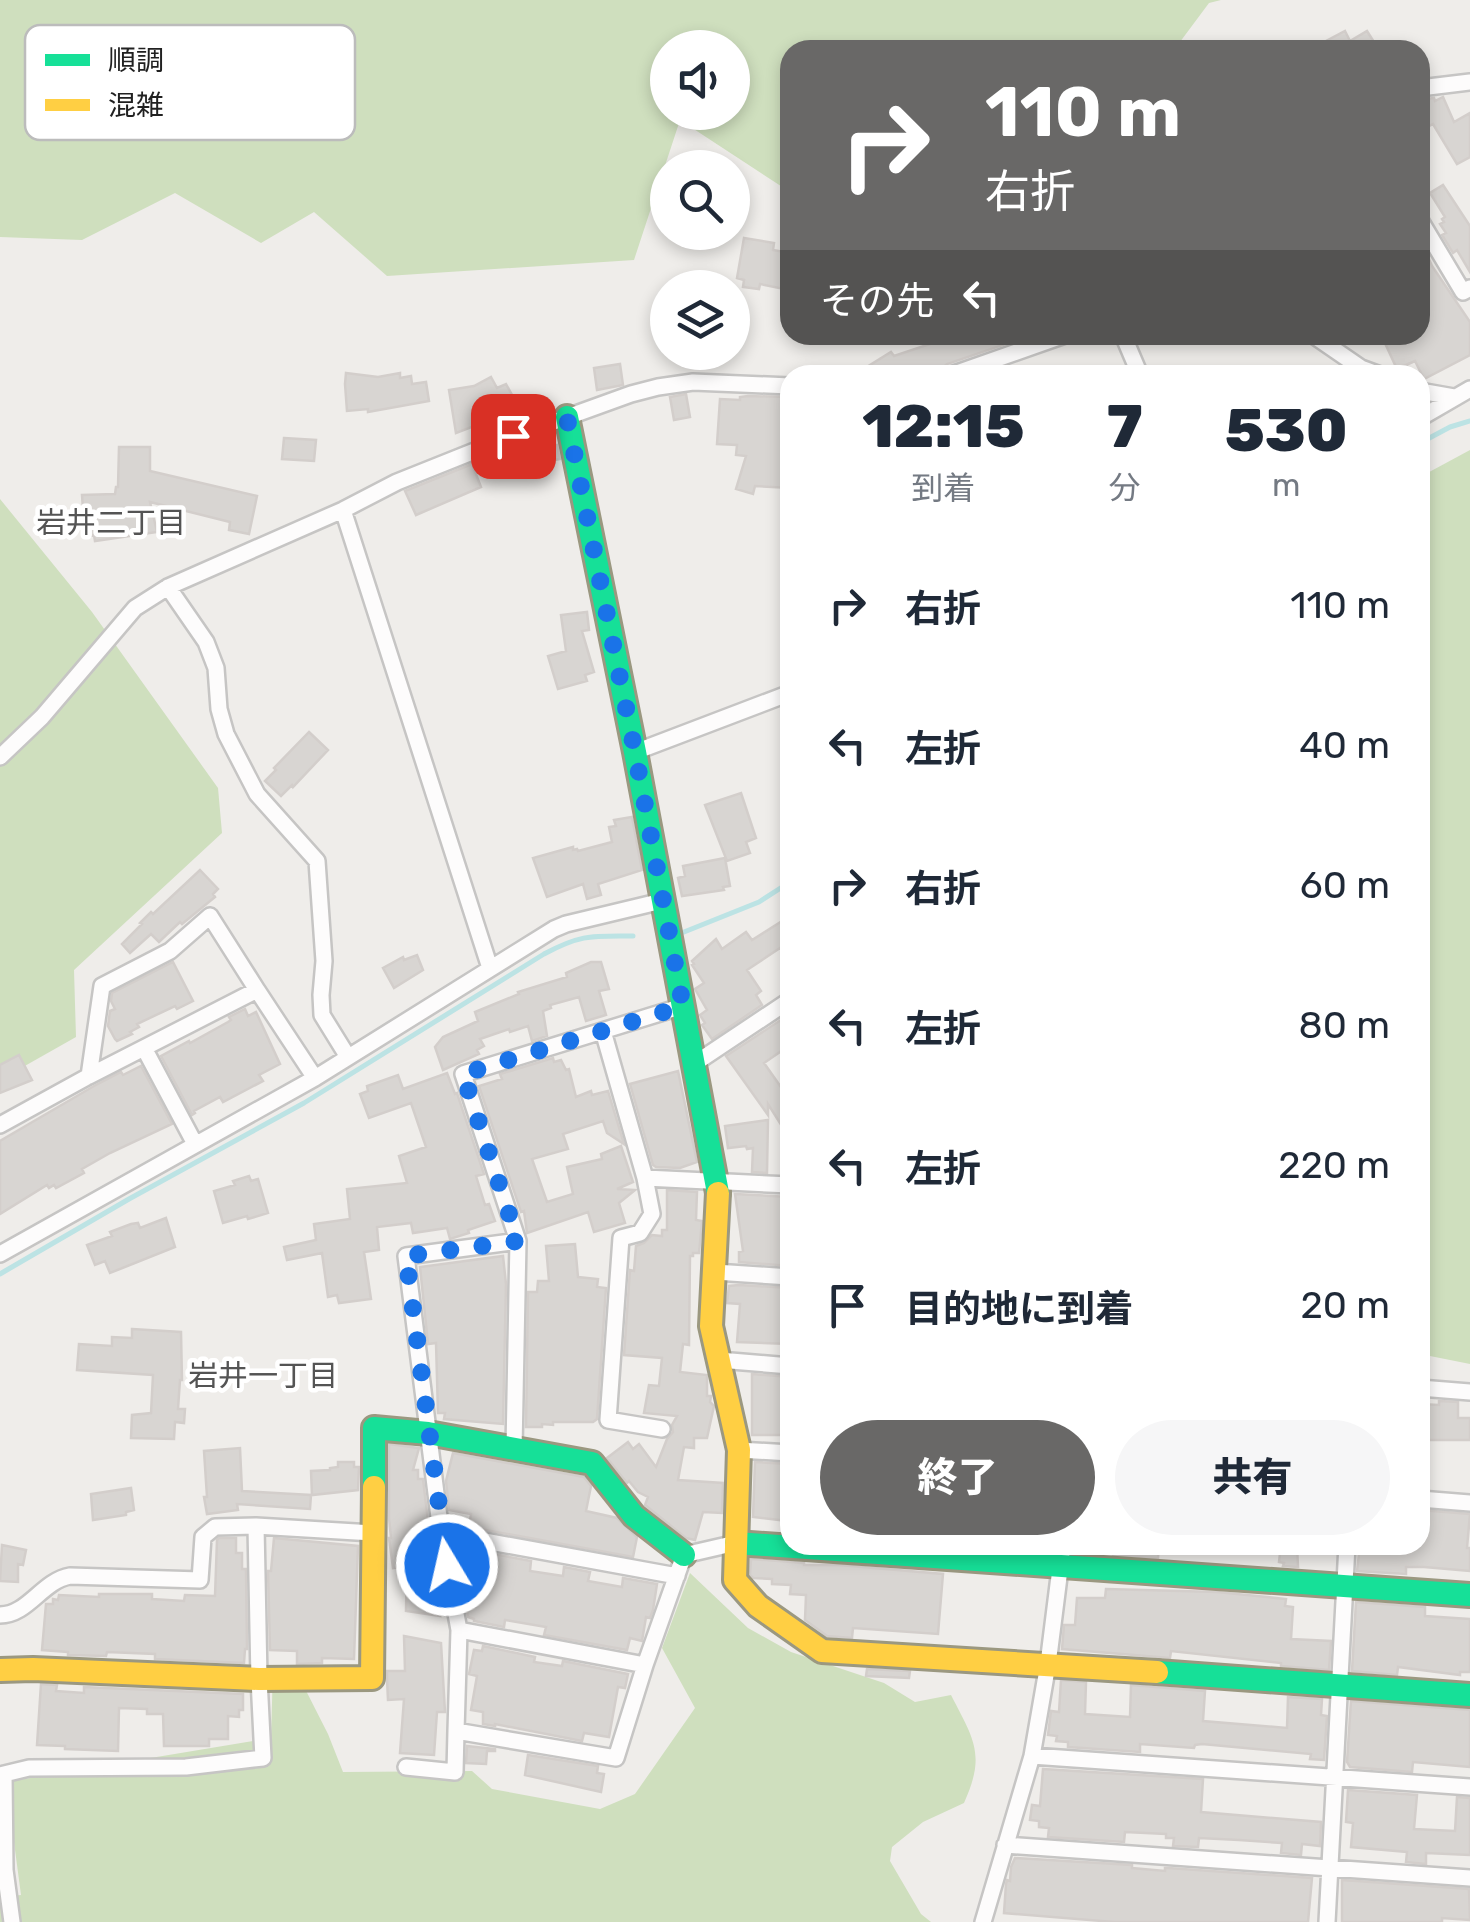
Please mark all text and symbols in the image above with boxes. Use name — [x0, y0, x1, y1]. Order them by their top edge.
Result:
legend — [25, 25, 355, 140]
map controls — [650, 30, 750, 370]
button: sound — [650, 30, 750, 130]
text: 順調 — [108, 44, 164, 77]
text: 110 m — [985, 71, 1181, 154]
icon: right — [820, 80, 950, 210]
text: 混雑 — [108, 89, 164, 122]
button: search — [650, 150, 750, 250]
text: 右折 — [985, 165, 1075, 218]
button: layers — [650, 270, 750, 370]
icon: left — [954, 270, 1009, 325]
text: その先 — [820, 278, 934, 324]
text: 12:15 — [862, 391, 1025, 462]
text: 7 — [1107, 391, 1143, 462]
pin — [471, 394, 556, 479]
text: 530 — [1225, 395, 1348, 466]
icon: arrive — [486, 409, 541, 464]
text: m — [1272, 466, 1301, 504]
text: 到着 — [911, 469, 975, 507]
text: 分 — [1109, 469, 1141, 507]
district label: 岩井二丁目 — [36, 505, 186, 541]
icon: right — [820, 578, 875, 633]
text: 110 m — [1290, 582, 1390, 628]
text: 右折 — [905, 586, 981, 632]
icon: left — [820, 718, 875, 773]
text: 40 m — [1299, 722, 1390, 768]
text: 左折 — [905, 726, 981, 772]
icon: right — [820, 858, 875, 913]
text: 60 m — [1300, 862, 1390, 908]
text: 右折 — [905, 866, 981, 912]
icon: left — [820, 998, 875, 1053]
text: 80 m — [1299, 1002, 1390, 1048]
text: 左折 — [905, 1006, 981, 1052]
icon: left — [820, 1138, 875, 1193]
text: 220 m — [1278, 1142, 1390, 1188]
text: 左折 — [905, 1146, 981, 1192]
icon: arrive — [820, 1278, 875, 1333]
text: 20 m — [1300, 1282, 1390, 1328]
text: 目的地に到着 — [905, 1286, 1133, 1332]
district label: 岩井一丁目 — [188, 1358, 338, 1394]
button: 終了 — [820, 1420, 1095, 1535]
button: 共有 — [1115, 1420, 1390, 1535]
position arrow — [395, 1513, 499, 1617]

